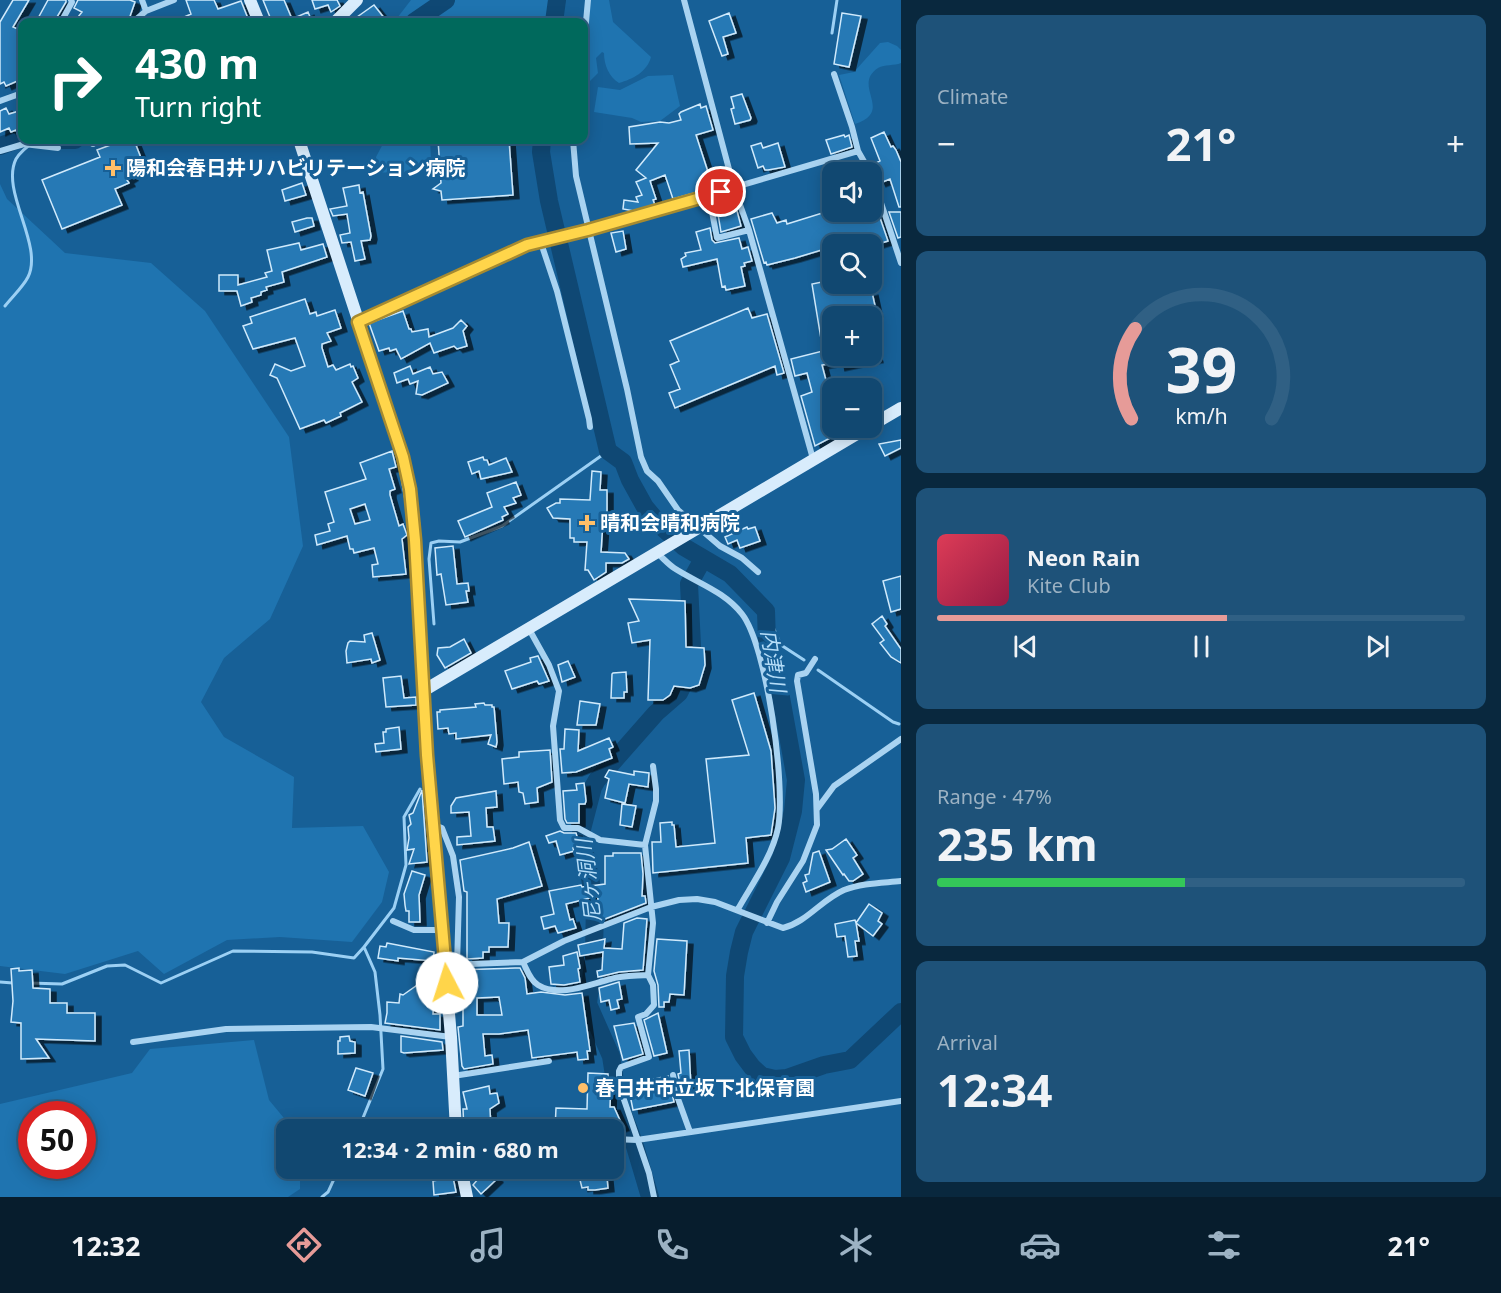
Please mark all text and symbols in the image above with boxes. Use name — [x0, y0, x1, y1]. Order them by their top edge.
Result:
text: 430 m — [135, 34, 259, 91]
icon: right — [36, 42, 114, 120]
text: Climate — [937, 83, 1008, 110]
text: Turn right — [135, 88, 261, 125]
text: 21° — [1166, 113, 1236, 174]
text: − — [937, 121, 956, 166]
text: + — [1446, 121, 1465, 166]
place label: 陽和会春日井リハビリテーション病院 — [126, 154, 466, 181]
marker: 陽和会春日井リハビリテーション病院 — [104, 159, 122, 177]
map controls — [822, 162, 882, 438]
button: sound — [822, 162, 882, 222]
pin — [695, 166, 746, 217]
icon: arrive — [704, 175, 737, 208]
button: search — [822, 234, 882, 294]
button: + — [822, 306, 882, 366]
text: 39 — [1165, 326, 1237, 411]
button: − — [822, 378, 882, 438]
text: km/h — [1175, 402, 1227, 431]
place label: 晴和会晴和病院 — [600, 509, 740, 536]
marker: 晴和会晴和病院 — [578, 514, 596, 532]
text: Neon Rain — [1027, 542, 1140, 572]
text: Kite Club — [1027, 572, 1111, 599]
water label: 内津川 — [755, 628, 793, 696]
icon: previous — [1009, 630, 1042, 663]
icon: pause — [1185, 630, 1218, 663]
icon: next — [1361, 630, 1394, 663]
text: Range · 47% — [937, 783, 1052, 810]
text: 235 km — [937, 813, 1098, 874]
water label: 尼ヶ洞川 — [569, 836, 607, 925]
position arrow — [415, 951, 479, 1015]
text: Arrival — [937, 1029, 998, 1056]
text: 12:34 — [937, 1059, 1053, 1120]
place label: 春日井市立坂下北保育園 — [595, 1074, 815, 1101]
marker: 春日井市立坂下北保育園 — [576, 1081, 590, 1095]
speed limit sign: 50 — [18, 1101, 96, 1179]
text: 12:34 · 2 min · 680 m — [341, 1134, 559, 1164]
icon: directions — [283, 1224, 325, 1266]
icon: music — [467, 1224, 509, 1266]
icon: phone — [651, 1224, 693, 1266]
icon: climate — [835, 1224, 877, 1266]
icon: car — [1019, 1224, 1061, 1266]
icon: filters — [1203, 1224, 1245, 1266]
text: 12:32 — [71, 1227, 140, 1264]
text: 21° — [1388, 1227, 1430, 1264]

